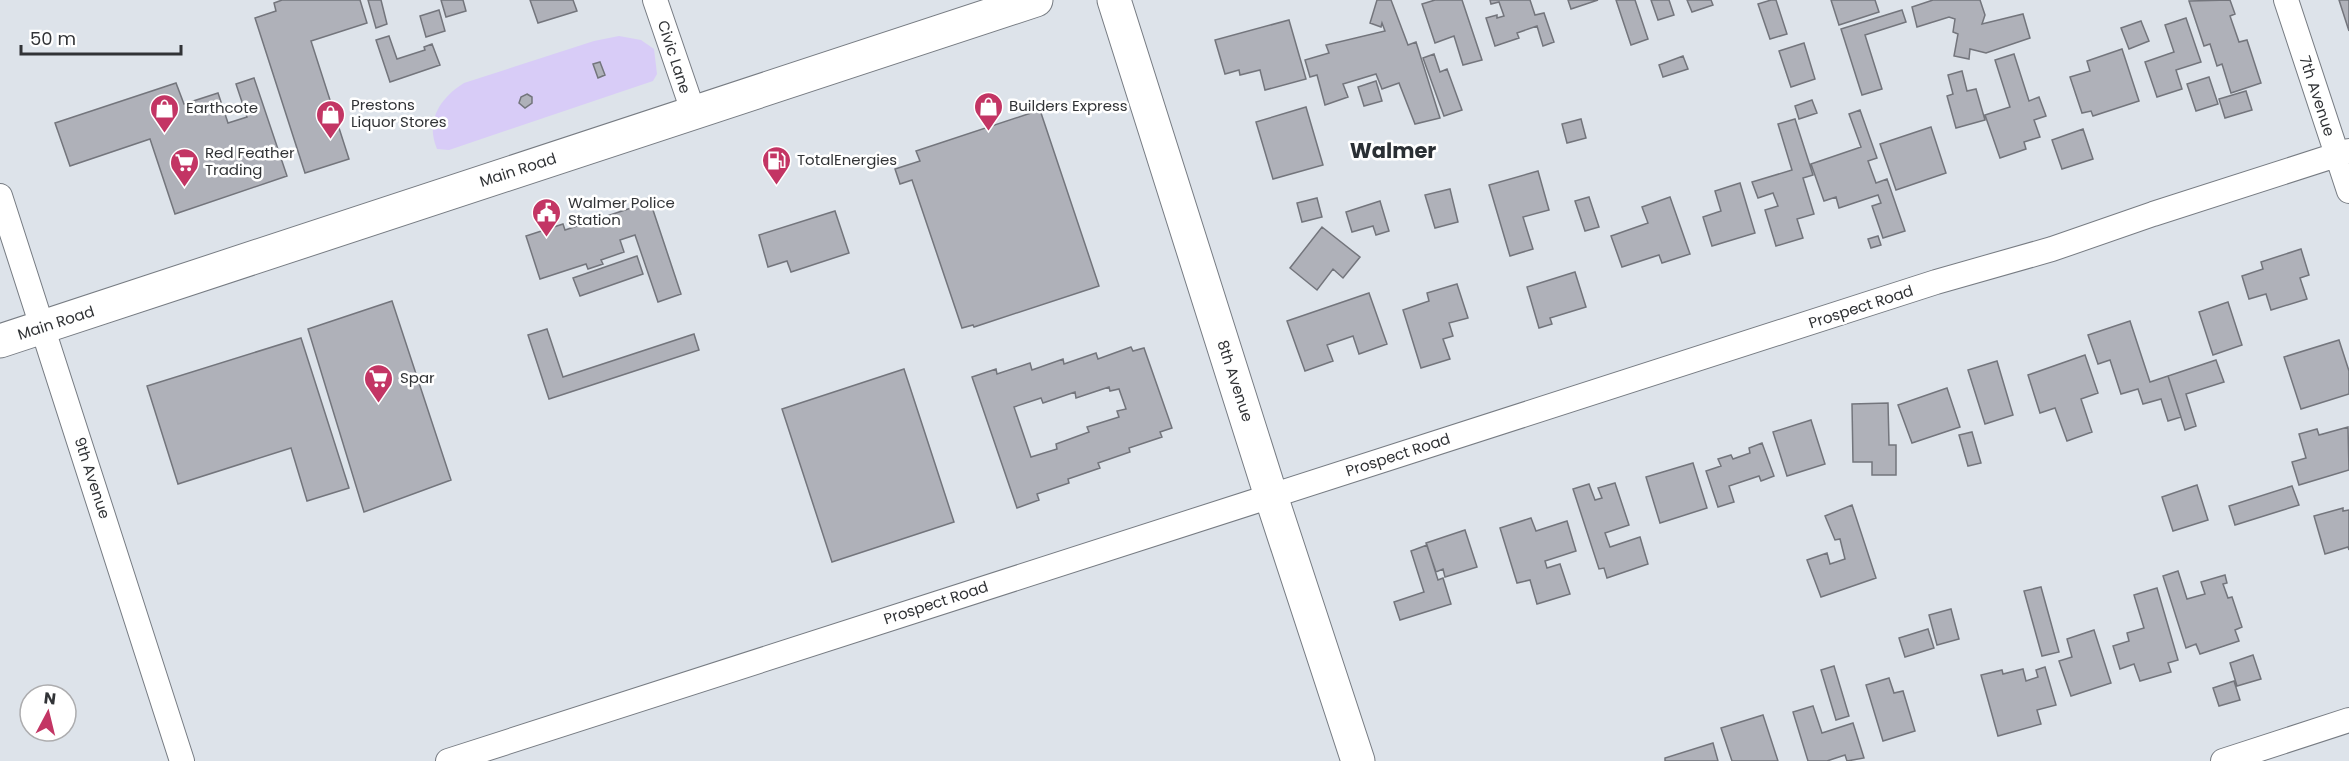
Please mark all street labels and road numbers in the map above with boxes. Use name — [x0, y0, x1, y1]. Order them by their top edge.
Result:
street label: Civic Lane — [653, 17, 696, 96]
street label: 7th Avenue — [2295, 53, 2340, 139]
street label: Main Road — [477, 147, 559, 192]
street label: Prospect Road — [1806, 280, 1916, 333]
street label: Main Road — [15, 300, 97, 345]
street label: 8th Avenue — [1212, 337, 1259, 424]
street label: Prospect Road — [1343, 428, 1453, 481]
street label: 9th Avenue — [69, 434, 116, 521]
street label: Prospect Road — [881, 576, 991, 629]

